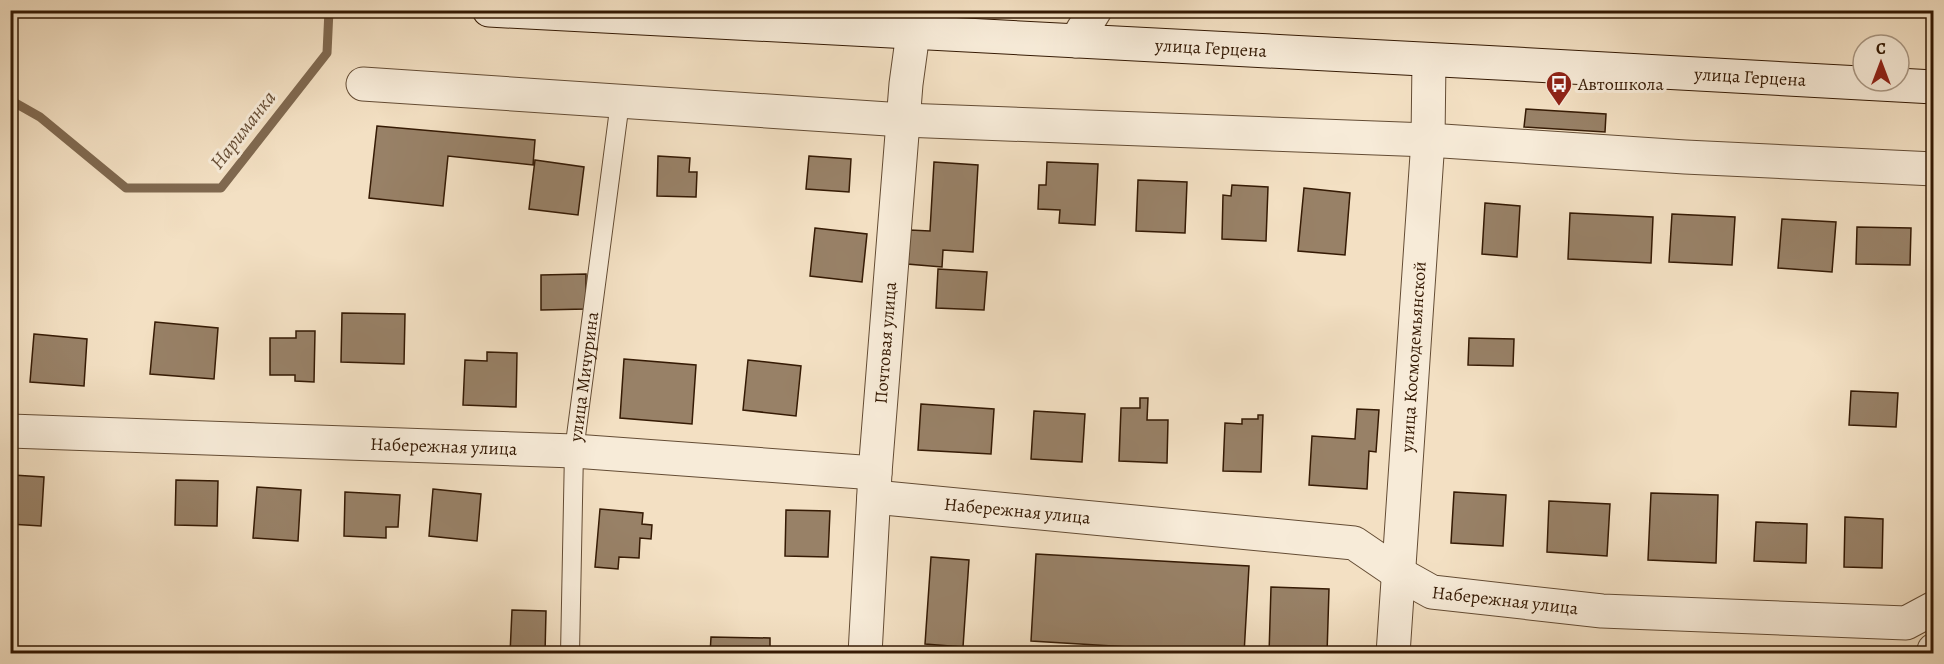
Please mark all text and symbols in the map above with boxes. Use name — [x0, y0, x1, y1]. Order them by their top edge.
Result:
street label: улица Герцена — [1153, 33, 1268, 63]
north arrow — [1851, 33, 1911, 93]
text: С — [1876, 38, 1886, 60]
street label: улица Герцена — [1693, 62, 1807, 92]
bus stop icon: Автошкола — [1544, 69, 1574, 107]
place label: Автошкола — [1577, 72, 1665, 96]
water label: Нариманка — [204, 85, 282, 175]
street label: улица Космодемьянской — [1395, 260, 1432, 454]
street label: Почтовая улица — [869, 280, 902, 405]
street label: улица Мичурина — [563, 310, 604, 444]
street label: Набережная улица — [370, 432, 518, 461]
street label: Набережная улица — [943, 492, 1092, 530]
street label: Набережная улица — [1431, 580, 1580, 620]

